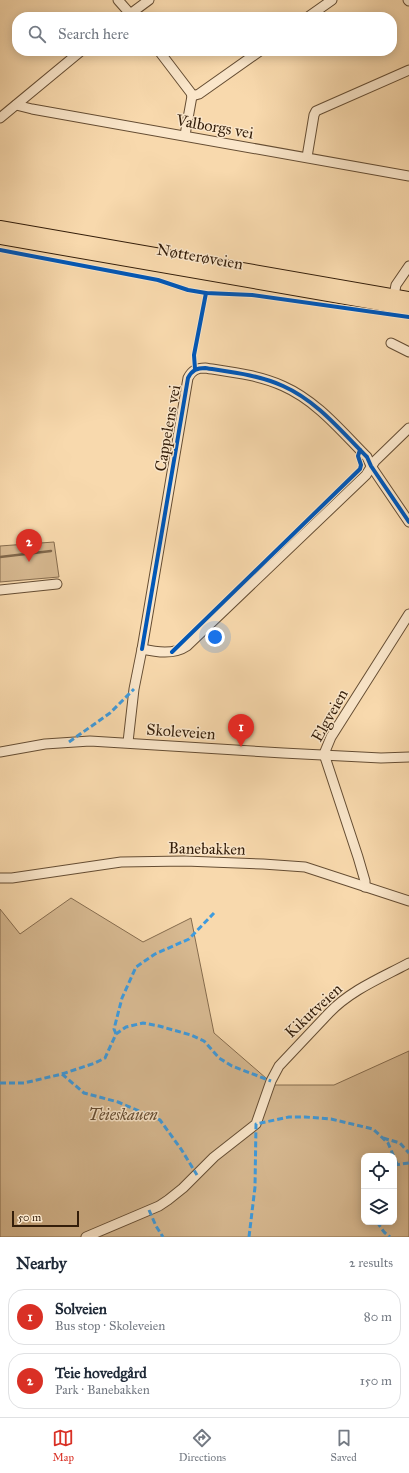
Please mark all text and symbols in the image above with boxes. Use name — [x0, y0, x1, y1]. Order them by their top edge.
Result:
search box — [12, 12, 397, 56]
icon: search — [26, 23, 48, 45]
text: Search here — [58, 25, 129, 43]
street label: Valborgs vei — [174, 110, 256, 144]
street label: Nøtterøveien — [155, 240, 245, 273]
street label: Cappelens vei — [151, 383, 185, 473]
pin: 2 — [16, 529, 42, 562]
your location — [205, 627, 225, 647]
street label: Elgveien — [307, 685, 353, 745]
pin: 1 — [228, 714, 254, 747]
street label: Skoleveien — [146, 720, 217, 743]
street label: Banebakken — [168, 838, 246, 859]
street label: Kikutveien — [281, 979, 346, 1042]
park label: Teieskauen — [88, 1105, 158, 1124]
map controls — [361, 1153, 397, 1225]
button: locate — [361, 1153, 397, 1189]
button: layers — [361, 1189, 397, 1225]
scale bar — [12, 1209, 79, 1228]
text: 50 m — [18, 1211, 41, 1224]
text: Nearby — [16, 1253, 67, 1274]
text: 2 results — [349, 1255, 393, 1271]
text: Solveien — [55, 1300, 107, 1318]
text: 1 — [27, 1309, 33, 1325]
text: 80 m — [364, 1309, 392, 1325]
text: Bus stop · Skoleveien — [55, 1318, 165, 1334]
text: Teie hovedgård — [55, 1364, 147, 1382]
text: 2 — [27, 1373, 33, 1389]
text: 150 m — [360, 1373, 392, 1389]
text: Park · Banebakken — [55, 1382, 150, 1398]
tab: Map — [52, 1427, 74, 1464]
tab: Directions — [179, 1427, 226, 1464]
tab: Saved — [331, 1427, 357, 1464]

